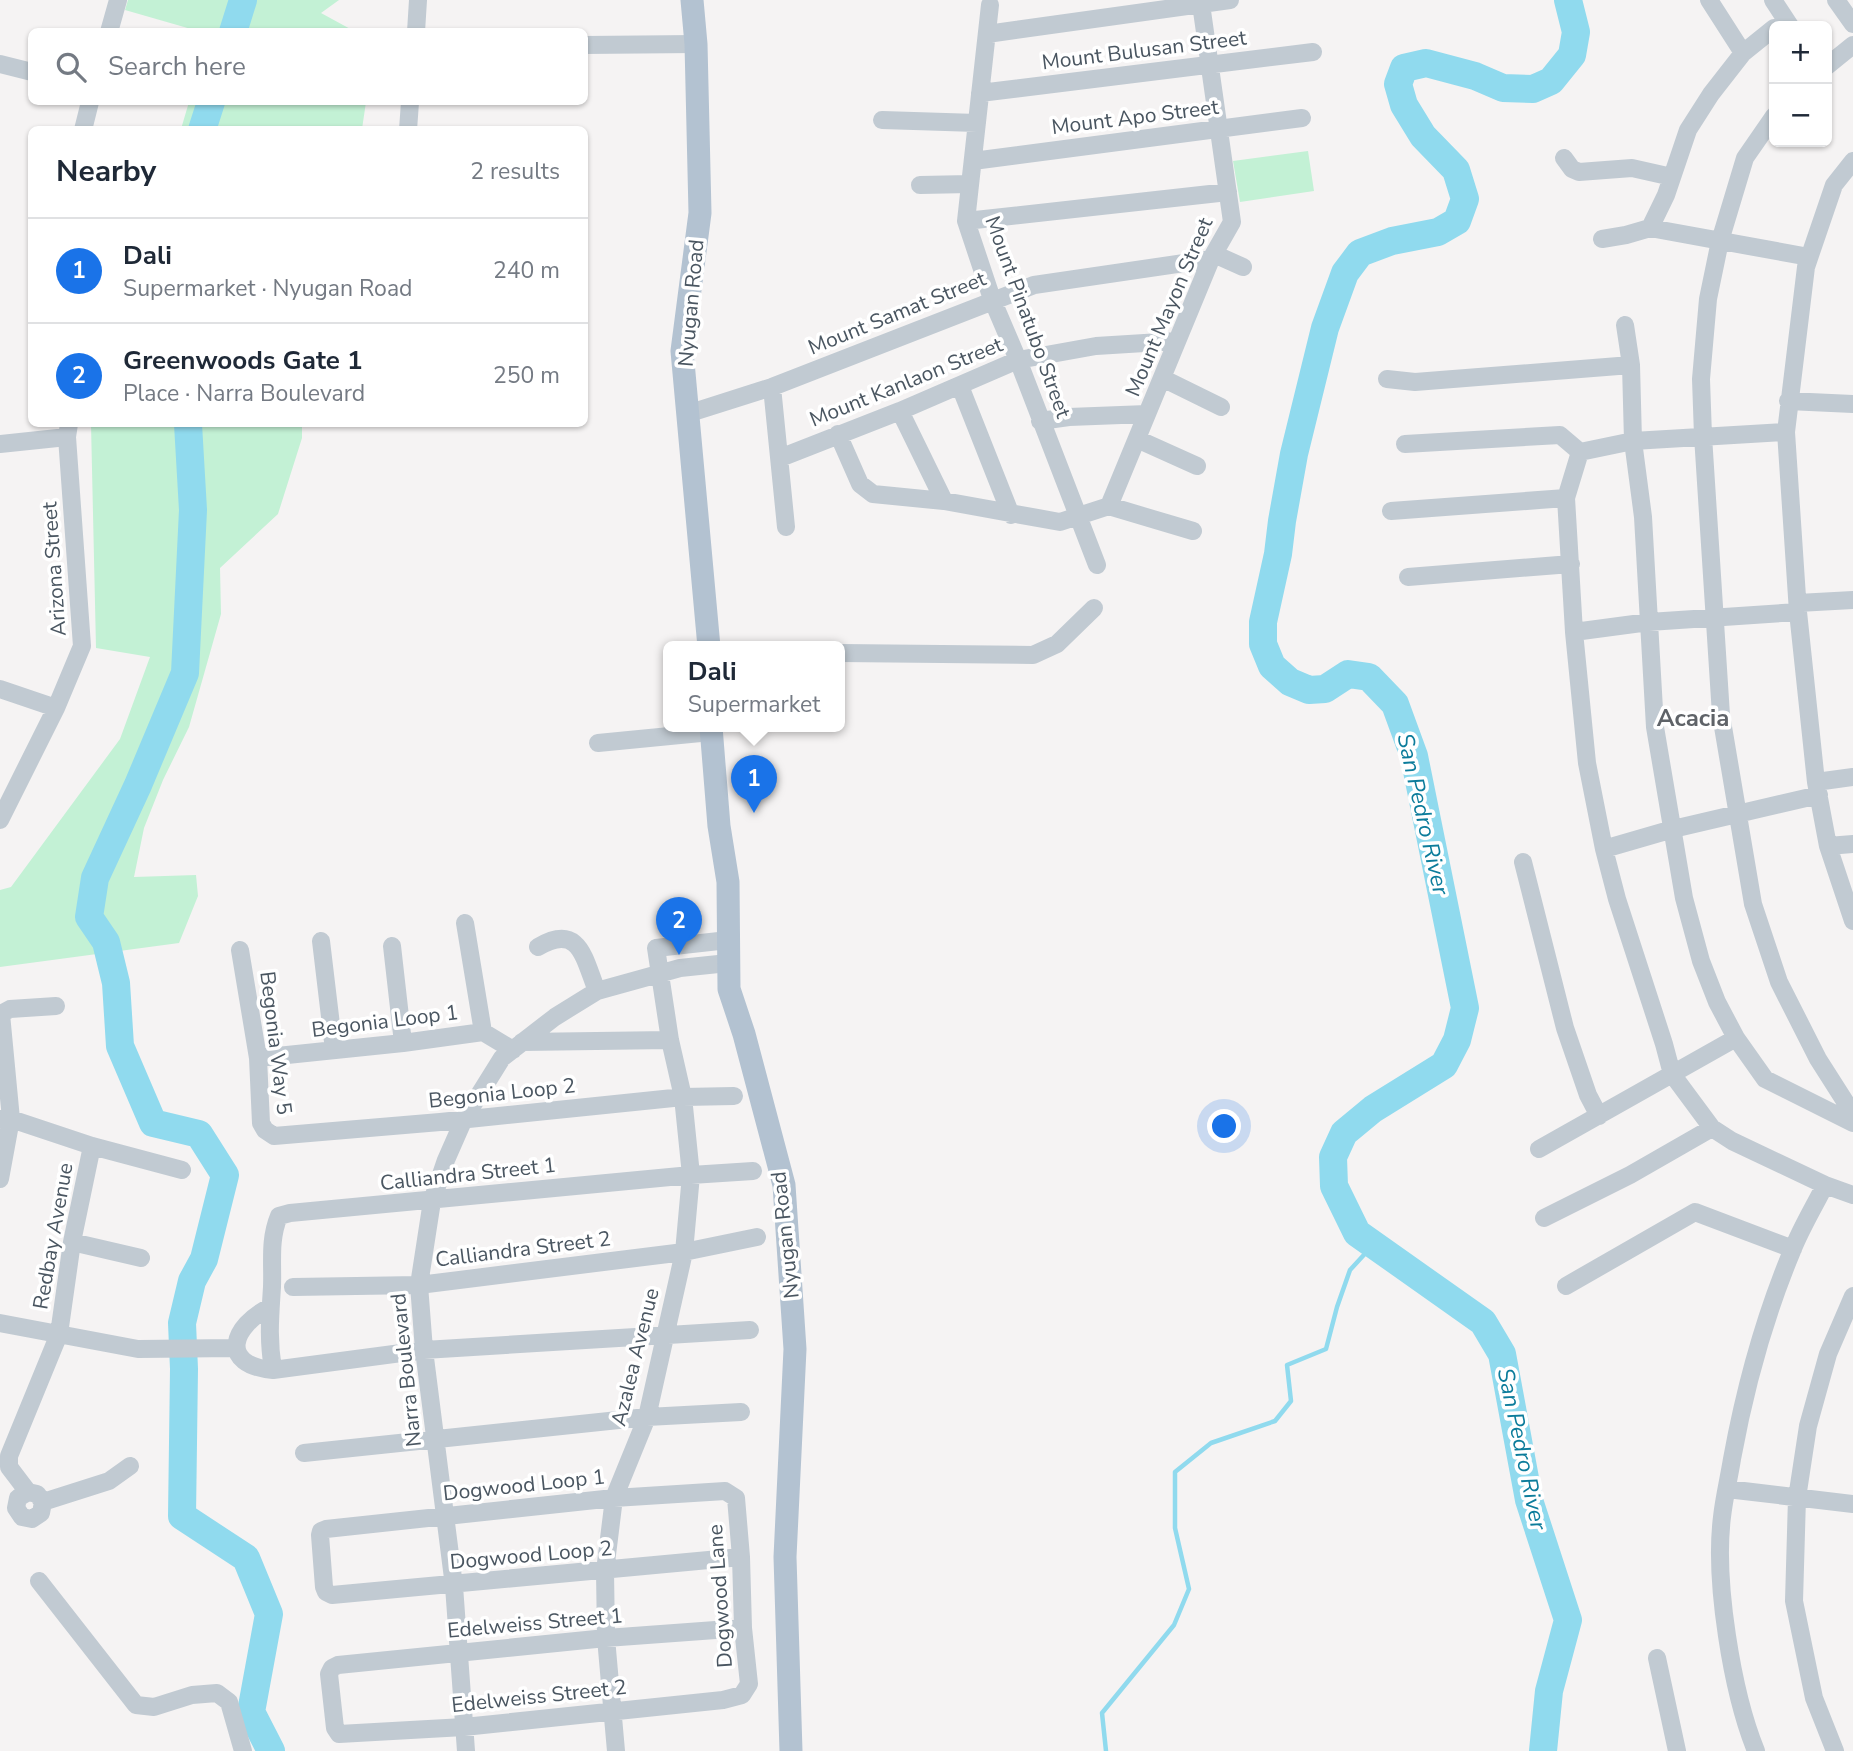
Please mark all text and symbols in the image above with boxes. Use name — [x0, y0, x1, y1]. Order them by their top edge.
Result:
map controls — [1769, 21, 1832, 147]
button: + — [1769, 21, 1832, 84]
street label: Mount Bulusan Street — [1040, 23, 1249, 76]
search box — [28, 28, 588, 105]
icon: search — [52, 48, 90, 86]
text: Search here — [108, 49, 246, 84]
button: − — [1769, 84, 1832, 147]
street label: Mount Apo Street — [1050, 93, 1221, 141]
text: Nearby — [56, 151, 156, 192]
text: 2 results — [470, 156, 560, 187]
street label: Mount Pinatubo Street — [978, 212, 1078, 422]
street label: Mount Mayon Street — [1119, 213, 1220, 401]
text: Dali — [123, 238, 172, 273]
street label: Nyugan Road — [671, 238, 711, 368]
text: 1 — [72, 255, 86, 286]
text: 240 m — [493, 255, 560, 286]
street label: Mount Samat Street — [804, 264, 991, 361]
text: Supermarket · Nyugan Road — [123, 273, 413, 304]
street label: Mount Kanlaon Street — [805, 330, 1007, 434]
text: Greenwoods Gate 1 — [123, 343, 363, 378]
text: 2 — [72, 360, 86, 391]
text: 250 m — [493, 360, 560, 391]
text: Place · Narra Boulevard — [123, 378, 365, 409]
street label: Arizona Street — [35, 500, 73, 637]
popup — [663, 641, 845, 732]
text: Dali — [688, 654, 737, 689]
text: Supermarket — [688, 689, 820, 720]
district label: Acacia — [1657, 702, 1729, 734]
water label: San Pedro River — [1389, 730, 1457, 898]
pin: 1 — [731, 755, 777, 813]
pin: 2 — [656, 897, 702, 955]
street label: Begonia Way 5 — [253, 970, 299, 1116]
street label: Begonia Loop 1 — [310, 998, 460, 1044]
street label: Begonia Loop 2 — [427, 1071, 577, 1115]
your location — [1207, 1109, 1241, 1143]
street label: Calliandra Street 1 — [379, 1151, 557, 1197]
street label: Redbay Avenue — [26, 1161, 80, 1311]
street label: Nyugan Road — [764, 1170, 806, 1300]
street label: Calliandra Street 2 — [434, 1224, 612, 1274]
street label: Azalea Avenue — [604, 1285, 666, 1429]
street label: Narra Boulevard — [384, 1292, 428, 1448]
water label: San Pedro River — [1490, 1365, 1554, 1533]
street label: Dogwood Loop 1 — [442, 1463, 606, 1507]
street label: Dogwood Lane — [701, 1523, 739, 1669]
street label: Dogwood Loop 2 — [449, 1534, 613, 1576]
street label: Edelweiss Street 1 — [446, 1601, 624, 1645]
street label: Edelweiss Street 2 — [450, 1673, 628, 1719]

